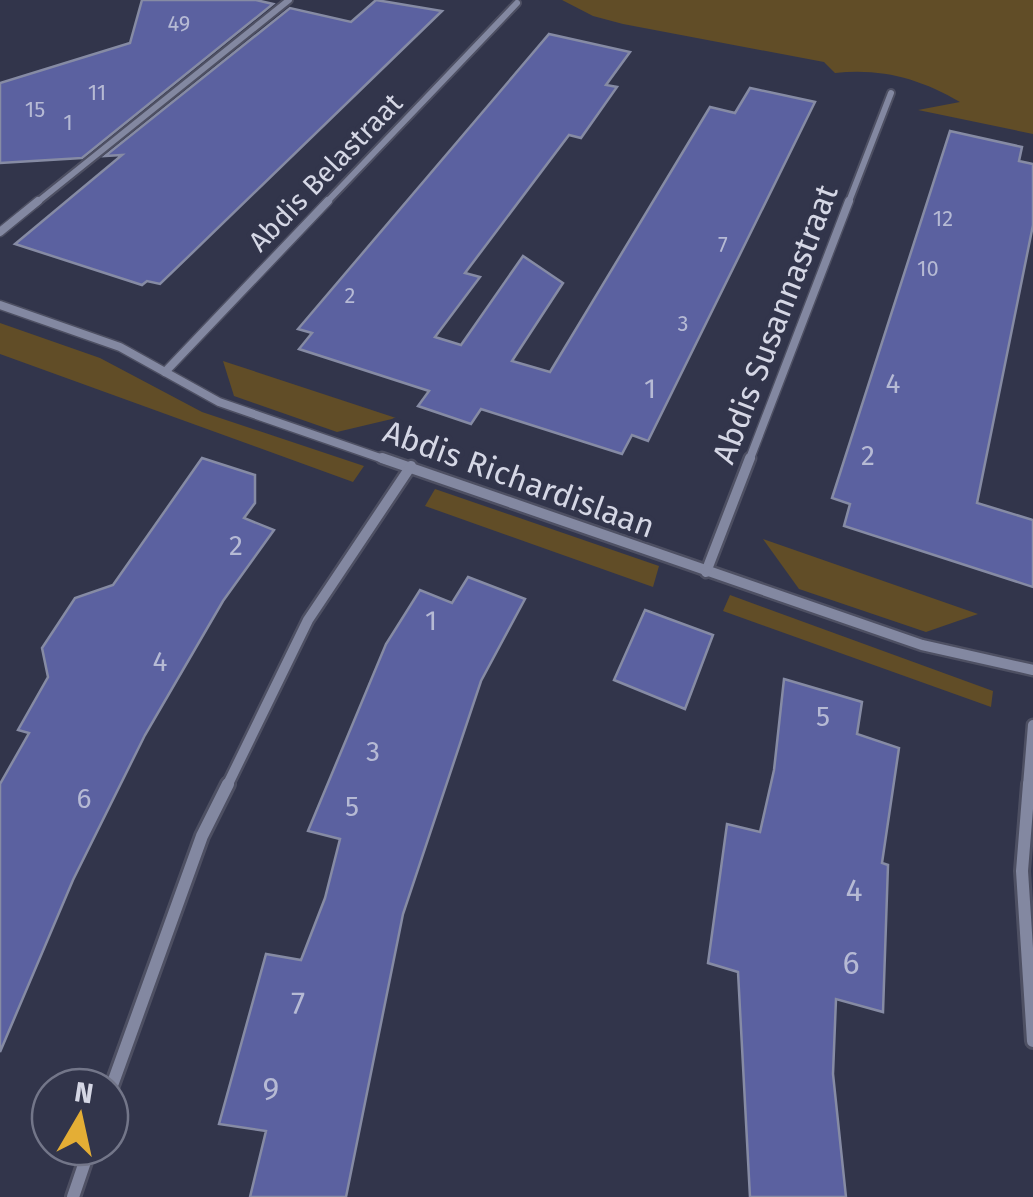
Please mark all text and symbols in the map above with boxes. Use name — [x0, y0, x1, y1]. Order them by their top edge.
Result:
house number: 49 — [168, 10, 190, 37]
house number: 11 — [88, 79, 106, 106]
street label: Abdis Belastraat — [242, 86, 410, 258]
house number: 15 — [25, 96, 45, 123]
house number: 1 — [63, 109, 73, 136]
street label: Abdis Susannastraat — [704, 179, 846, 469]
house number: 12 — [933, 205, 953, 232]
house number: 7 — [718, 231, 728, 258]
house number: 10 — [917, 255, 939, 282]
house number: 2 — [345, 282, 355, 309]
house number: 3 — [678, 310, 688, 337]
house number: 4 — [886, 367, 901, 400]
house number: 1 — [644, 372, 656, 405]
street label: Abdis Richardislaan — [378, 412, 660, 546]
house number: 2 — [861, 439, 875, 472]
house number: 2 — [229, 529, 243, 562]
house number: 1 — [425, 604, 437, 637]
house number: 4 — [153, 645, 168, 678]
house number: 5 — [816, 700, 830, 733]
house number: 3 — [366, 735, 380, 768]
house number: 6 — [77, 782, 91, 815]
house number: 5 — [345, 790, 359, 823]
house number: 4 — [845, 871, 863, 909]
house number: 6 — [842, 944, 860, 982]
house number: 7 — [291, 984, 305, 1022]
north arrow — [30, 1067, 130, 1167]
house number: 9 — [263, 1070, 279, 1108]
text: N — [72, 1075, 96, 1111]

